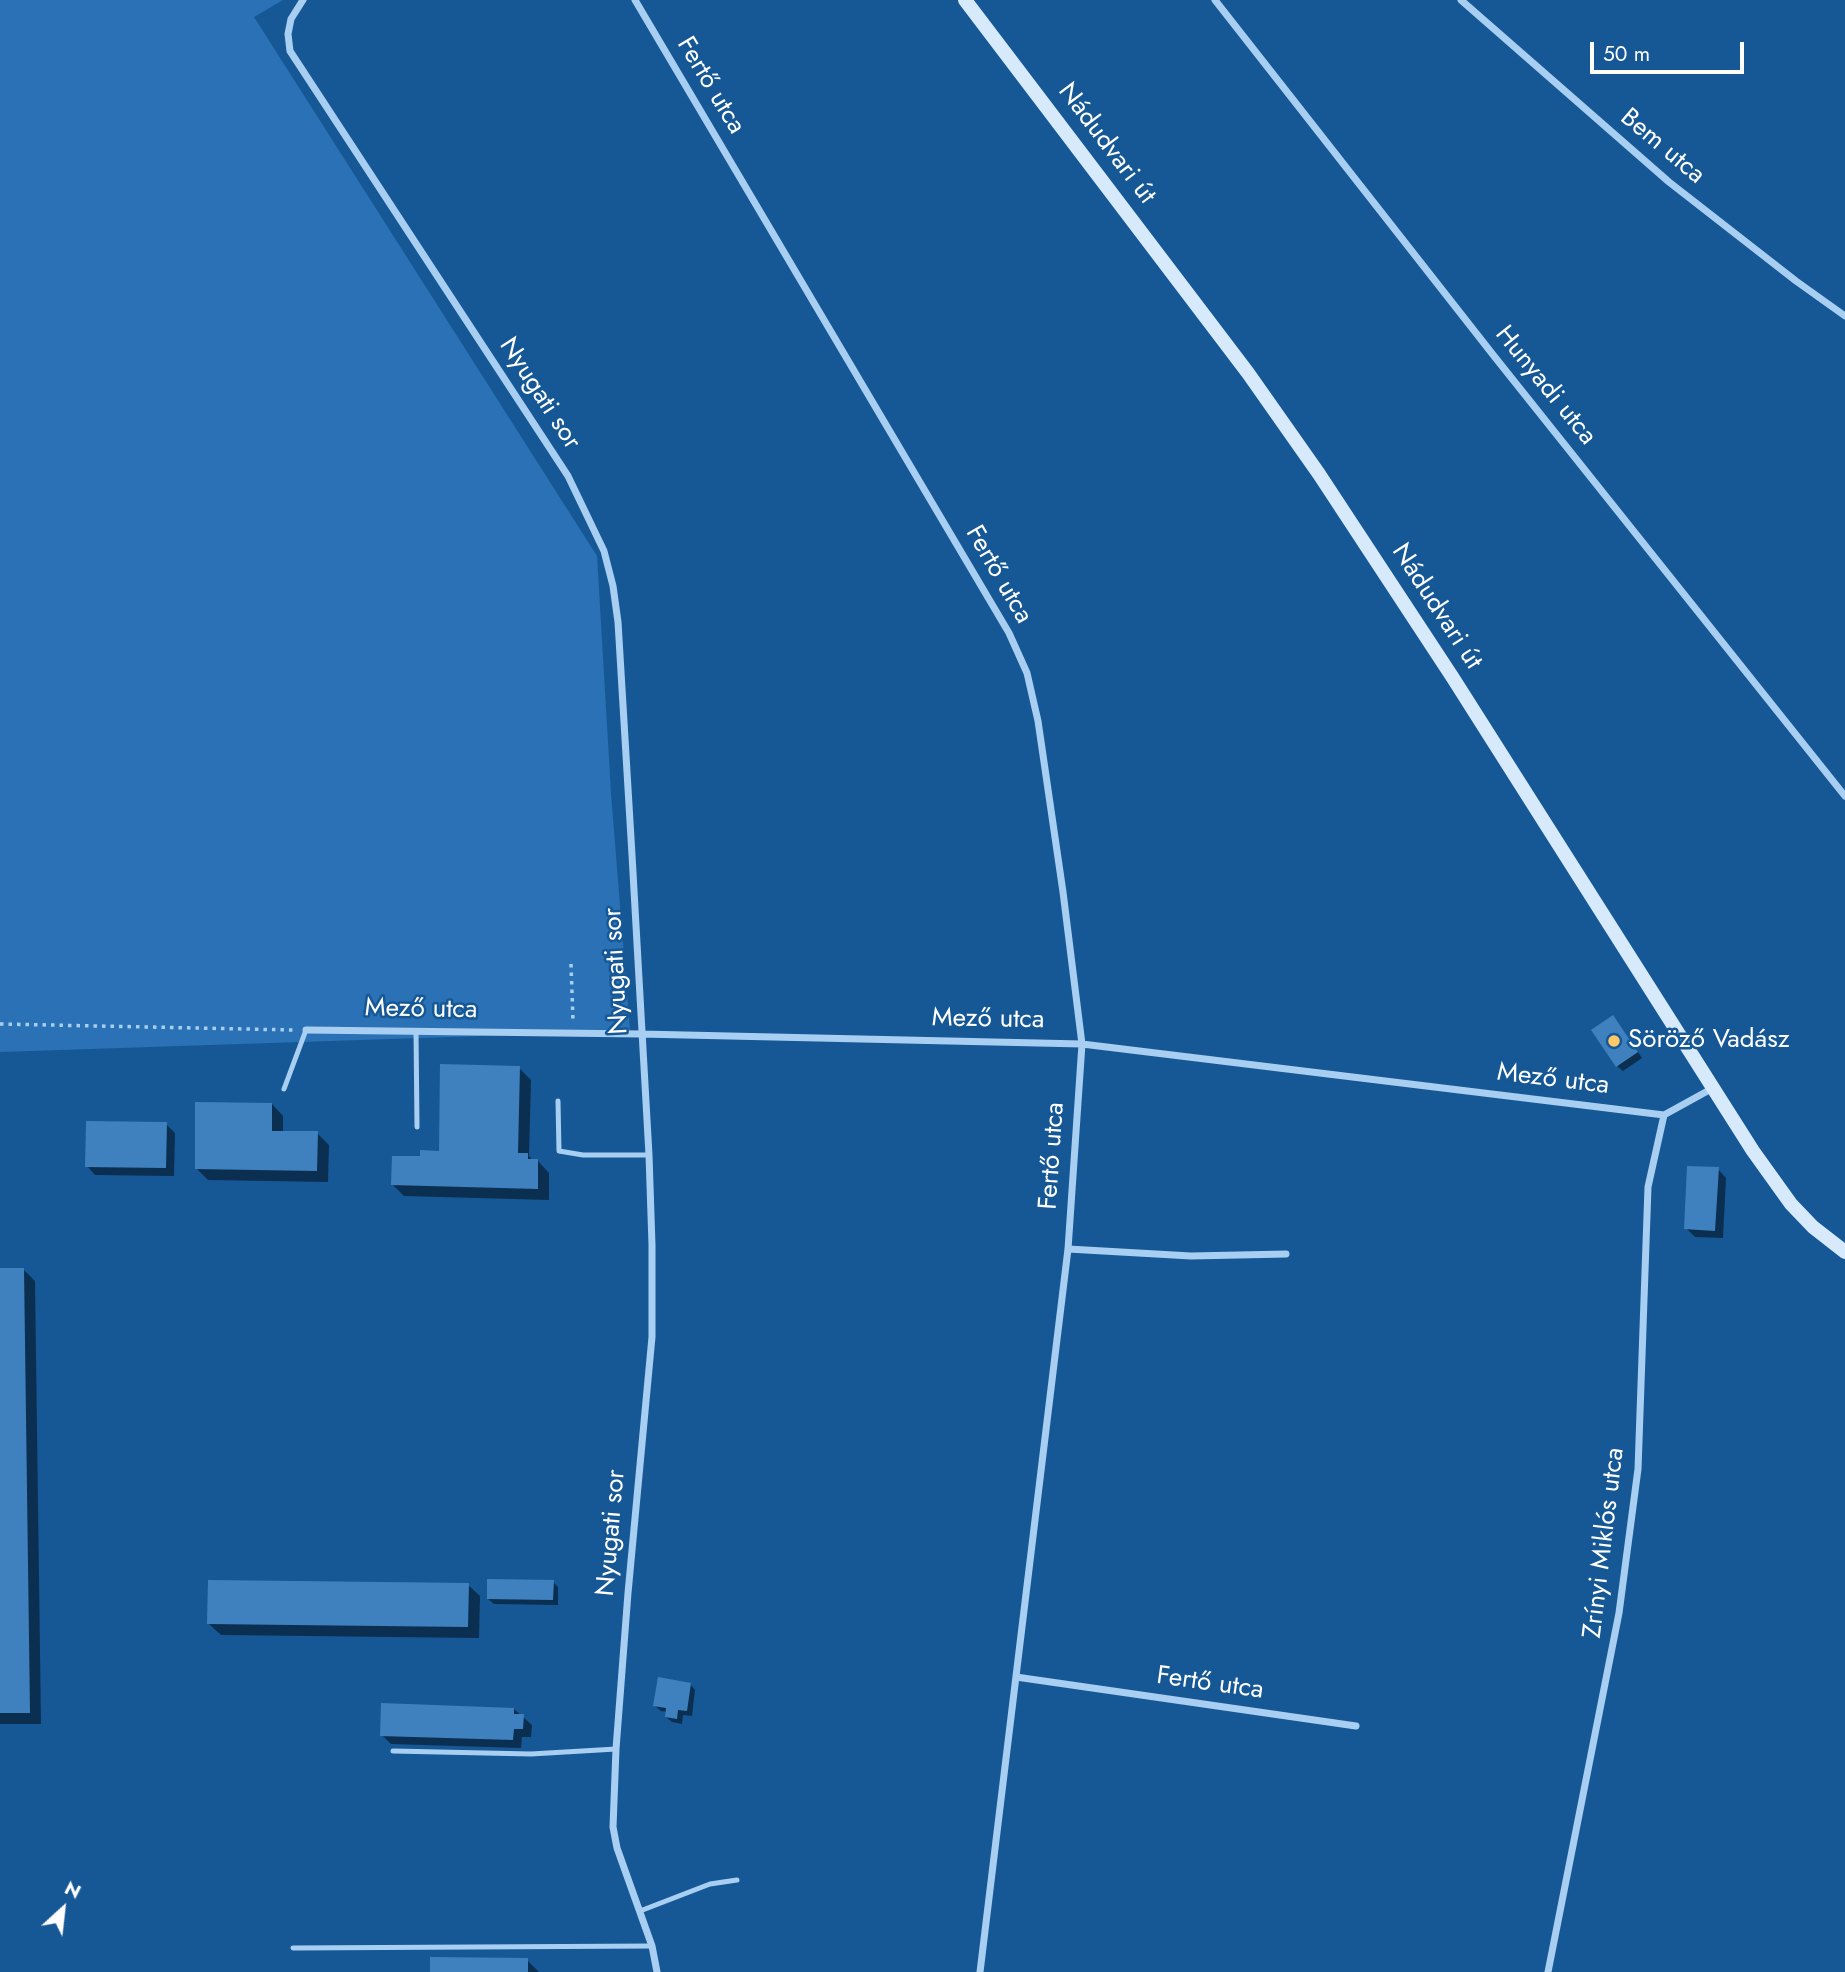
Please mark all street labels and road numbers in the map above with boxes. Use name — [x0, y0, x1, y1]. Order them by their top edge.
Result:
street label: Fertő utca — [669, 32, 751, 140]
street label: Nádudvari út — [1050, 77, 1162, 211]
street label: Bem utca — [1613, 103, 1711, 191]
street label: Hunyadi utca — [1488, 320, 1602, 452]
street label: Nyugati sor — [491, 332, 587, 456]
street label: Fertő utca — [958, 521, 1038, 629]
street label: Nádudvari út — [1384, 538, 1488, 676]
street label: Nyugati sor — [598, 907, 636, 1035]
street label: Mező utca — [364, 993, 478, 1027]
street label: Mező utca — [931, 1003, 1045, 1037]
street label: Mező utca — [1495, 1058, 1611, 1102]
street label: Fertő utca — [1034, 1101, 1072, 1211]
street label: Zrínyi Miklós utca — [1578, 1446, 1632, 1640]
street label: Nyugati sor — [591, 1468, 633, 1598]
street label: Fertő utca — [1155, 1661, 1265, 1707]

